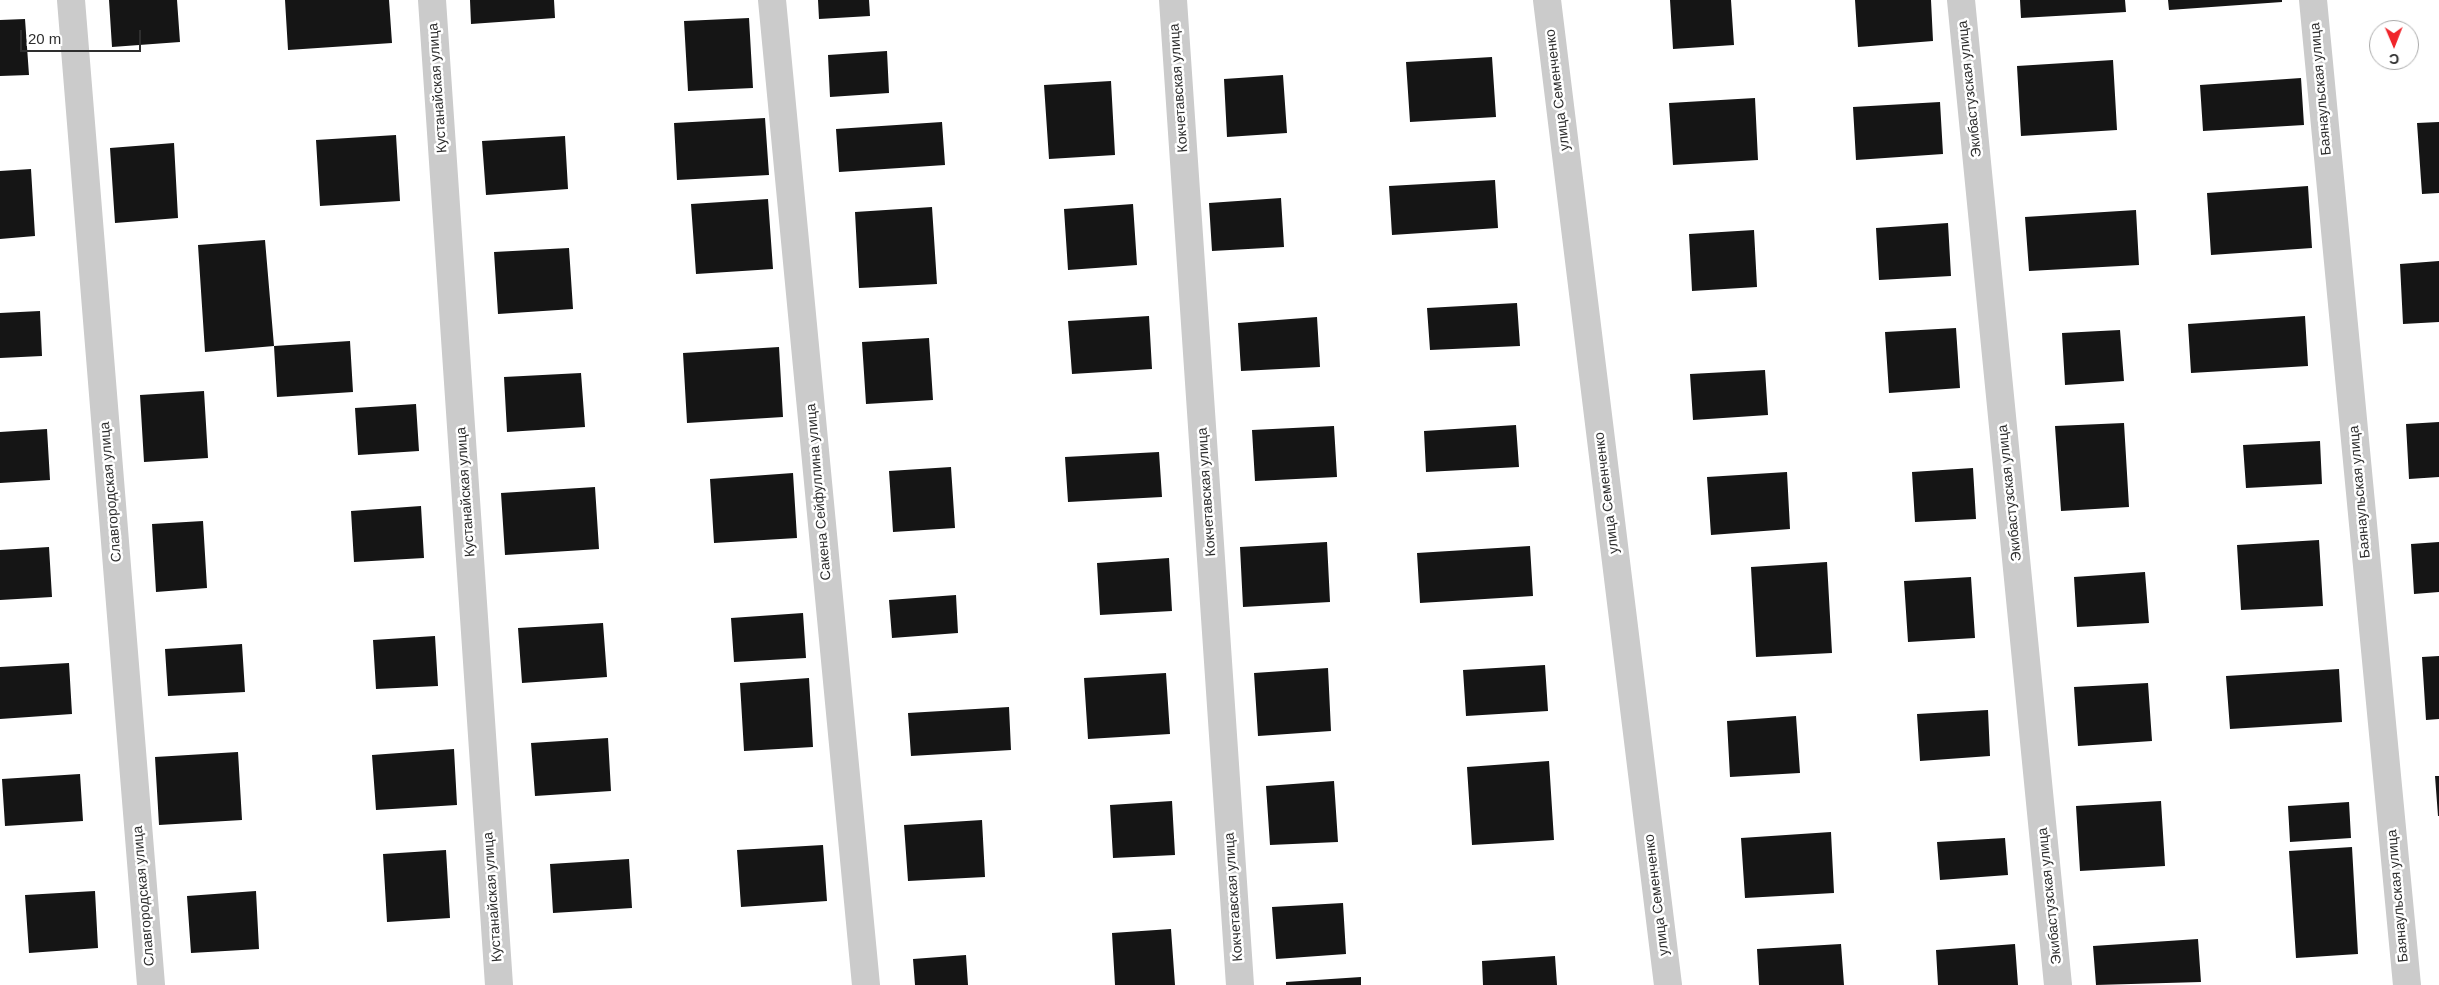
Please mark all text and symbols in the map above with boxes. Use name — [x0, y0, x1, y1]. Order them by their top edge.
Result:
scale bar — [22, 20, 144, 52]
street label: Экибастузская улица — [1954, 20, 1986, 158]
north arrow — [2369, 20, 2419, 70]
street label: Кустанайская улица — [425, 22, 451, 154]
street label: Баянаульская улица — [2307, 22, 2335, 156]
street label: Кокчетавская улица — [1166, 23, 1192, 153]
street label: улица Семенченко — [1542, 28, 1574, 152]
text: 20 m — [28, 30, 61, 47]
text: С — [2389, 51, 2399, 67]
street label: Сакена Сейфуллина улица — [803, 403, 835, 581]
street label: Славгородская улица — [97, 421, 125, 563]
street label: Экибастузская улица — [1994, 424, 2026, 562]
street label: Баянаульская улица — [2346, 425, 2374, 559]
street label: Кустанайская улица — [453, 426, 479, 558]
street label: Кокчетавская улица — [1194, 427, 1220, 557]
street label: улица Семенченко — [1591, 431, 1623, 555]
street label: Славгородская улица — [130, 825, 158, 967]
street label: Экибастузская улица — [2034, 827, 2066, 965]
street label: Баянаульская улица — [2384, 829, 2412, 963]
street label: Кустанайская улица — [480, 831, 506, 963]
street label: Кокчетавская улица — [1221, 832, 1247, 962]
street label: улица Семенченко — [1641, 833, 1673, 957]

